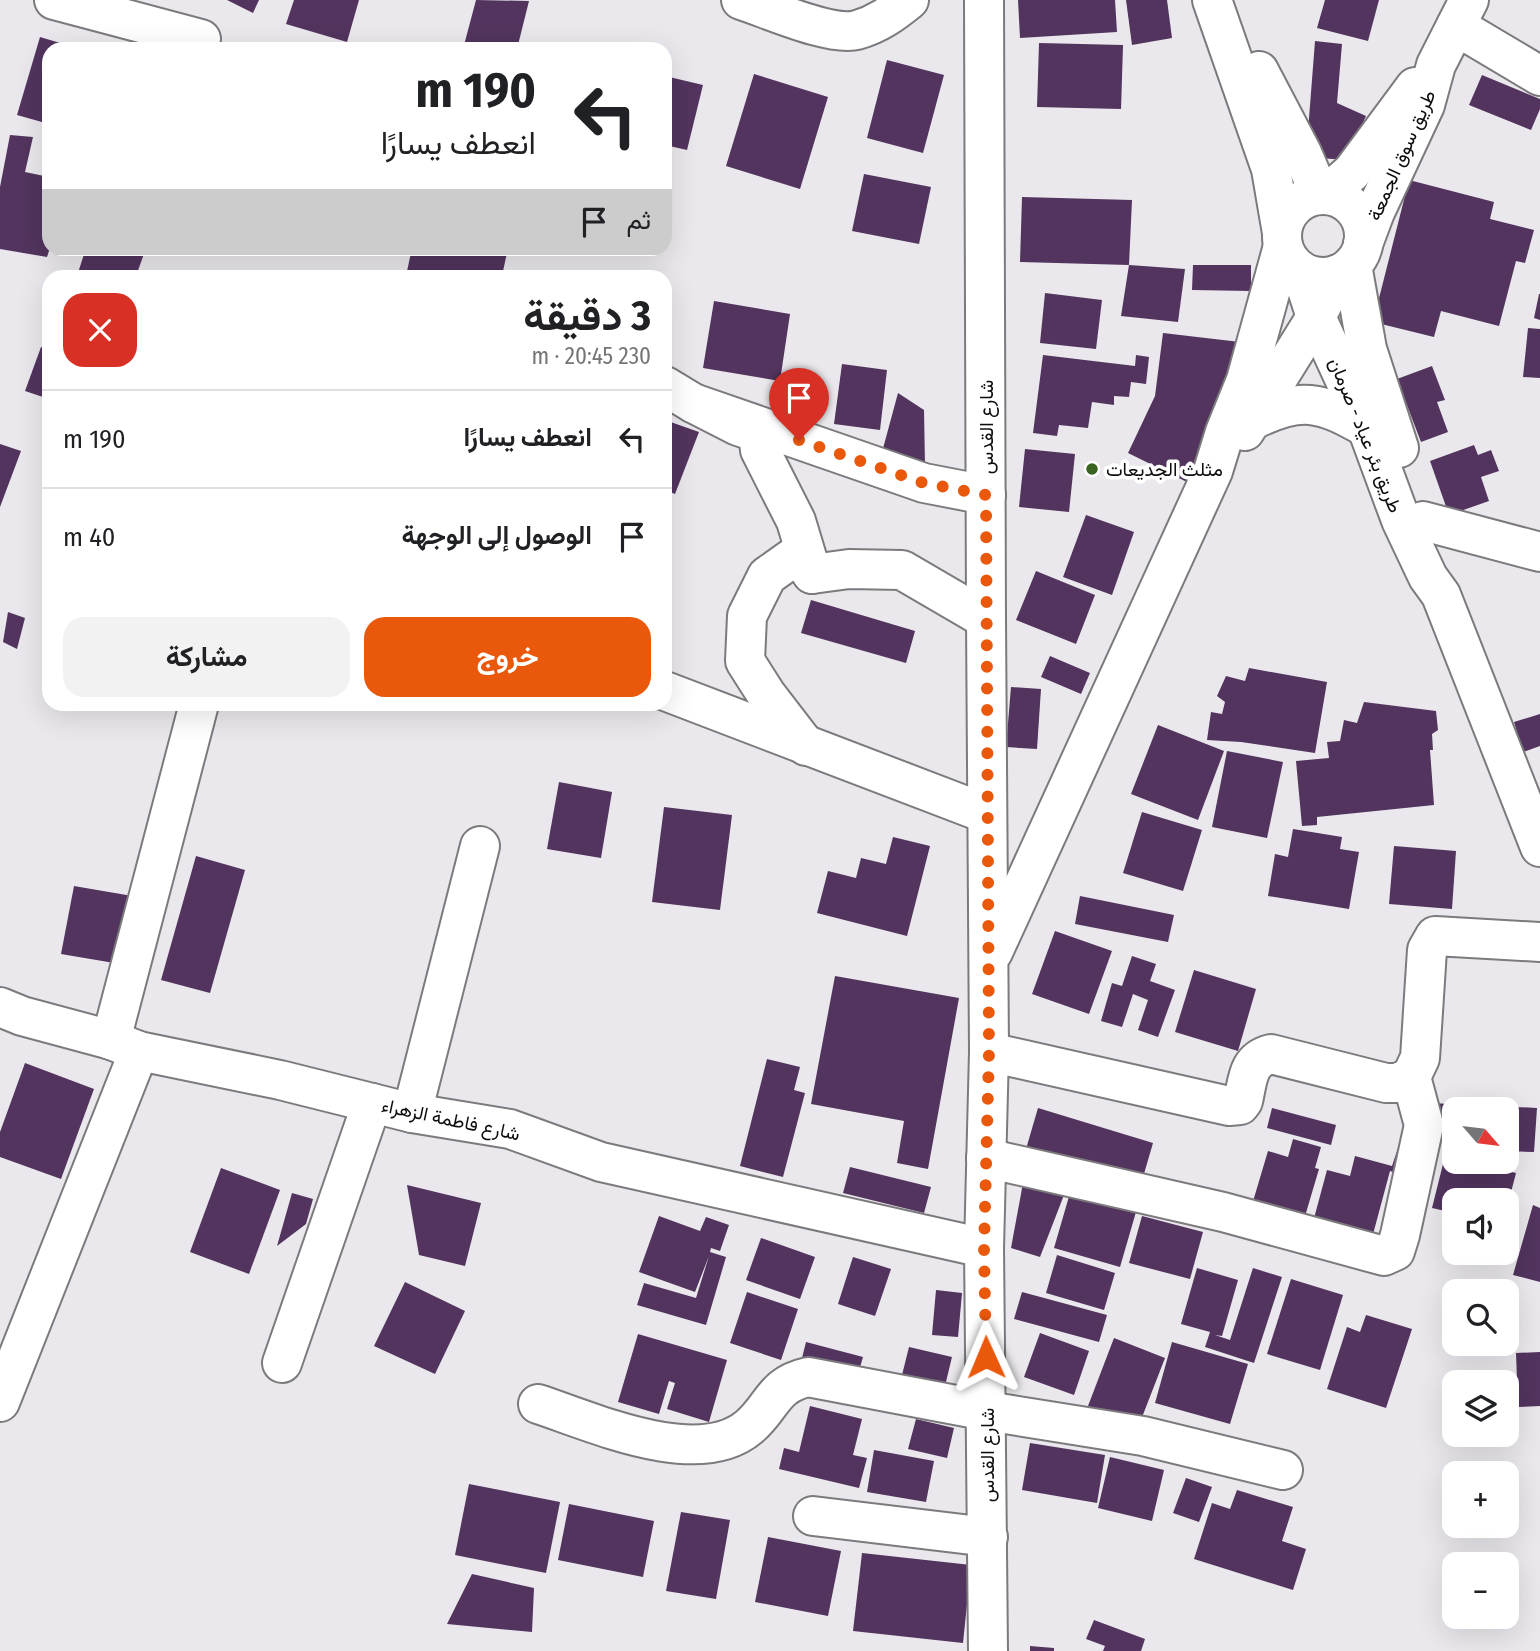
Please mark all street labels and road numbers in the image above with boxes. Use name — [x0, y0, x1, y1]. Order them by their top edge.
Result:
street label: طريق سوق الجمعة — [1362, 86, 1440, 224]
street label: طريق بئر عياد - صرمان — [1324, 354, 1407, 516]
street label: شارع القدس — [975, 380, 999, 474]
street label: شارع فاطمة الزهراء — [379, 1094, 522, 1146]
street label: شارع القدس — [976, 1408, 1000, 1502]

